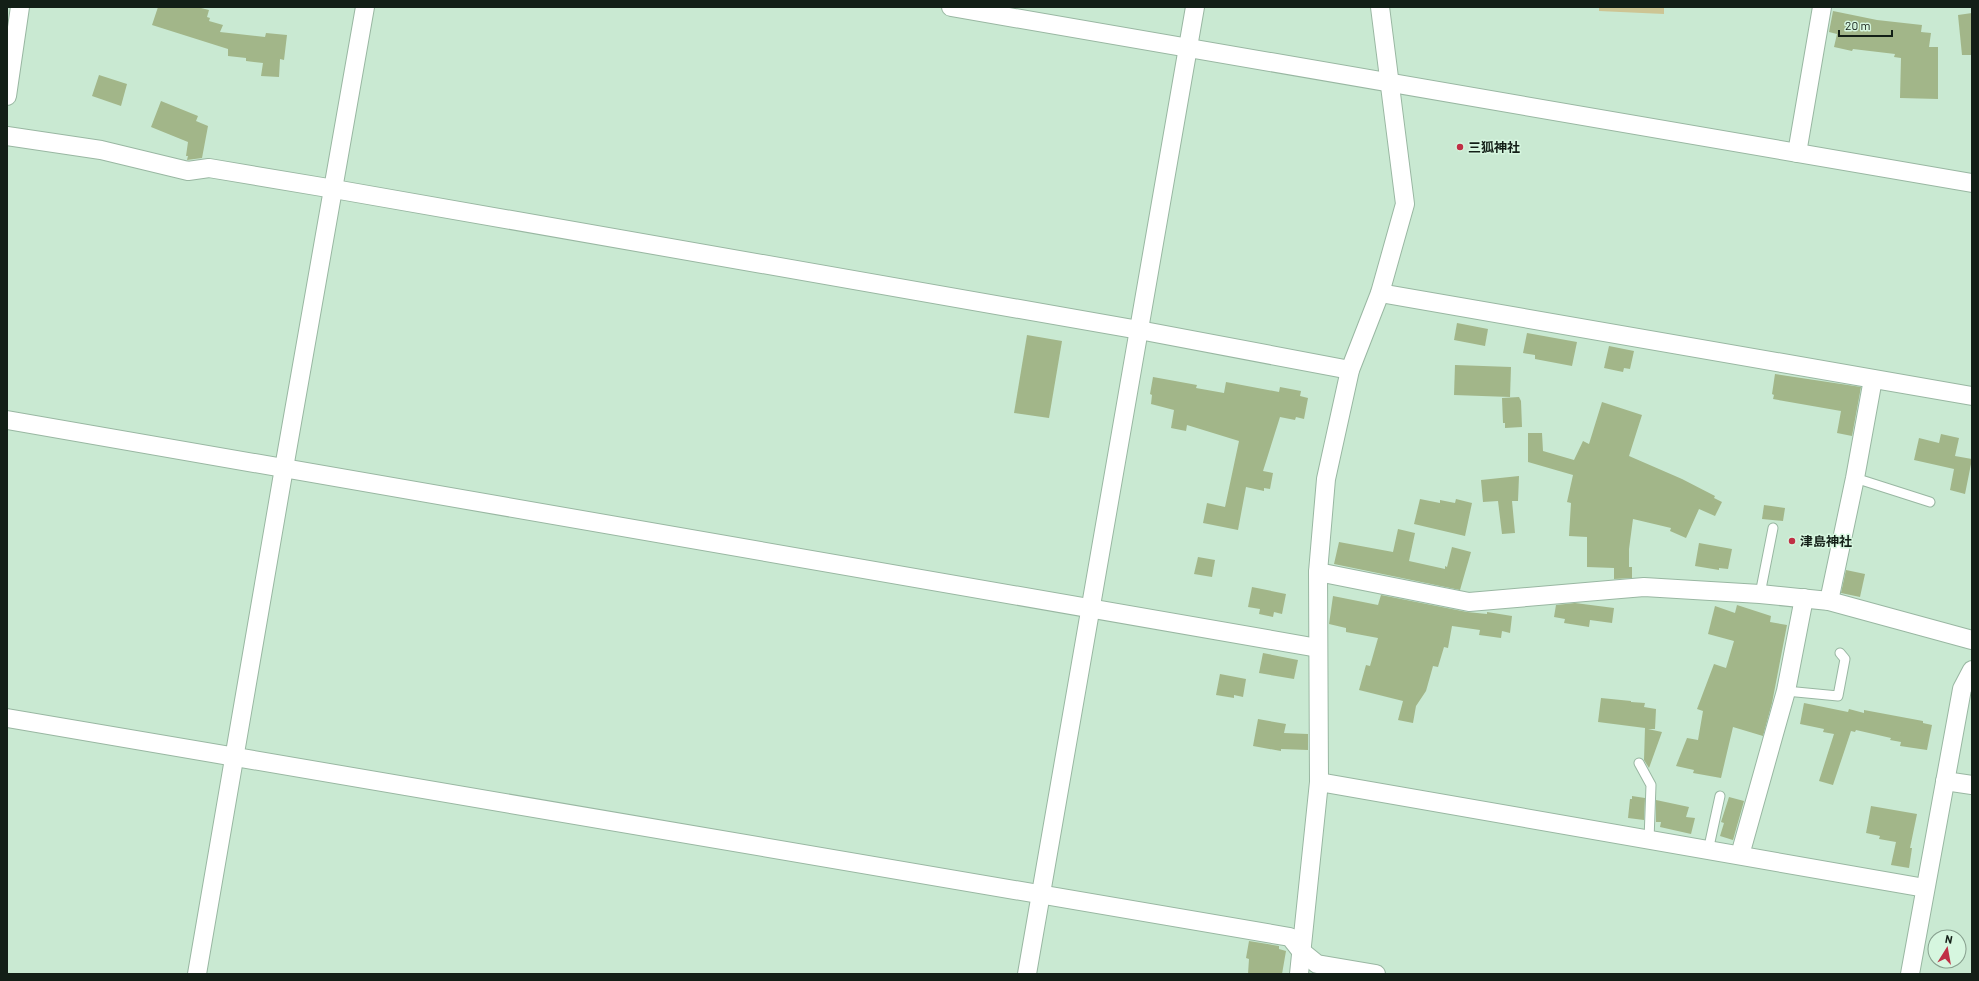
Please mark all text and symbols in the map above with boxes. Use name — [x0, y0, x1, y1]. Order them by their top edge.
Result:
scale bar — [1839, 12, 1892, 38]
text: 20 m — [1845, 18, 1871, 32]
place label: 三狐神社 — [1468, 139, 1520, 155]
marker: 三狐神社 — [1455, 142, 1465, 152]
place label: 津島神社 — [1800, 533, 1852, 549]
marker: 津島神社 — [1787, 536, 1797, 546]
north arrow — [1927, 929, 1967, 969]
text: N — [1944, 932, 1954, 946]

